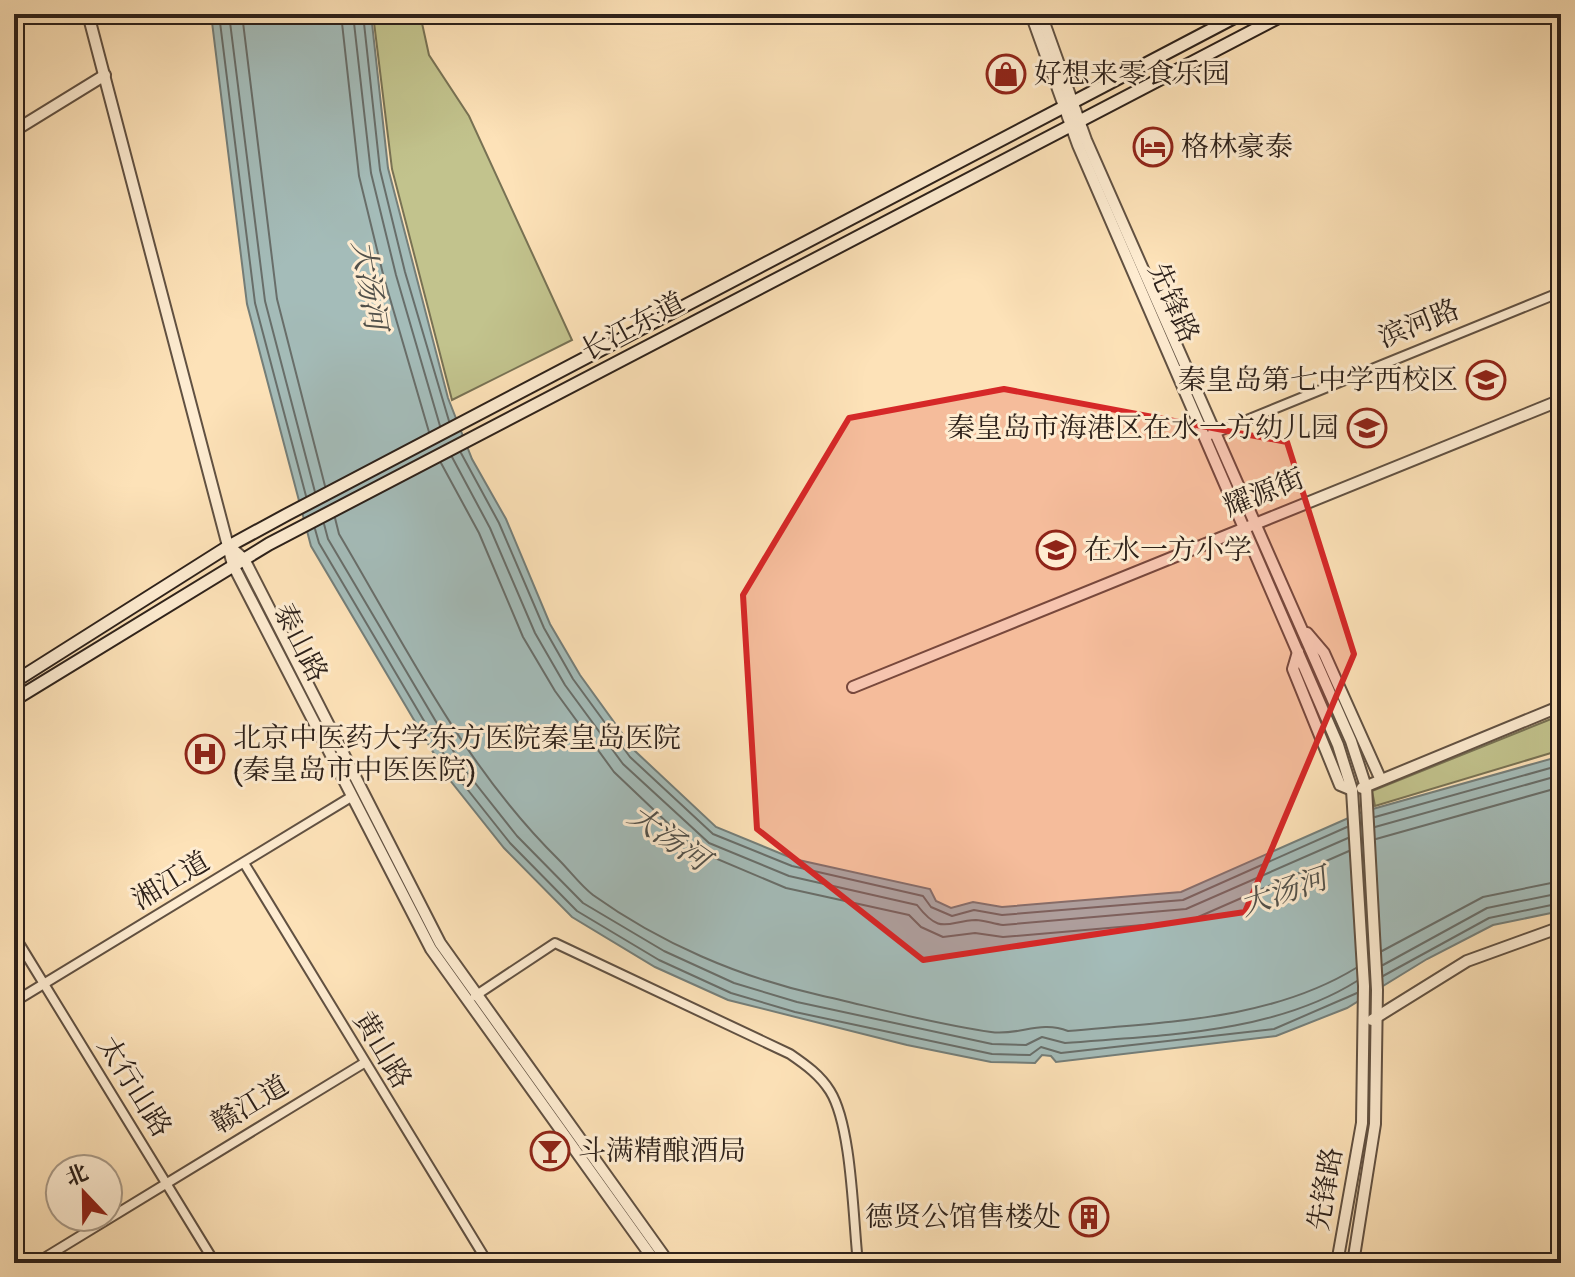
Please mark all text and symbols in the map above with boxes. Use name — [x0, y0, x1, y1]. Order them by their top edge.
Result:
shop icon: 好想来零食乐园 — [985, 53, 1027, 95]
place label: 好想来零食乐园 — [1034, 57, 1230, 92]
hotel icon: 格林豪泰 — [1132, 126, 1174, 168]
place label: 格林豪泰 — [1181, 130, 1293, 165]
water label: 大汤河 — [343, 238, 394, 337]
street label: 先锋路 — [1140, 258, 1206, 348]
street label: 长江东道 — [575, 285, 691, 369]
street label: 滨河路 — [1373, 292, 1465, 356]
school or university icon: 秦皇岛第七中学西校区 — [1465, 359, 1507, 401]
place label: 秦皇岛第七中学西校区 — [1178, 363, 1458, 398]
school or university icon: 秦皇岛市海港区在水一方幼儿园 — [1346, 407, 1388, 449]
place label: 秦皇岛市海港区在水一方幼儿园 — [947, 411, 1339, 446]
street label: 耀源街 — [1218, 461, 1310, 525]
school or university icon: 在水一方小学 — [1035, 529, 1077, 571]
place label: 在水一方小学 — [1084, 533, 1252, 568]
street label: 泰山路 — [265, 598, 335, 688]
place label: 北京中医药大学东方医院秦皇岛医院 (秦皇岛市中医医院) — [233, 721, 681, 788]
hospital icon: 北京中医药大学东方医院秦皇岛医院 (秦皇岛市中医医院) — [184, 733, 226, 775]
water label: 大汤河 — [621, 798, 720, 883]
street label: 湘江道 — [126, 844, 216, 918]
water label: 大汤河 — [1235, 859, 1337, 925]
street label: 黄山路 — [345, 1005, 419, 1095]
street label: 太行山路 — [89, 1030, 179, 1144]
street label: 赣江道 — [205, 1068, 295, 1142]
bar icon: 斗满精酿酒局 — [529, 1130, 571, 1172]
place label: 斗满精酿酒局 — [578, 1134, 746, 1169]
street label: 先锋路 — [1301, 1145, 1351, 1233]
north arrow — [44, 1153, 124, 1233]
text: 北 — [62, 1159, 92, 1192]
building icon: 德贤公馆售楼处 — [1068, 1196, 1110, 1238]
place label: 德贤公馆售楼处 — [865, 1200, 1061, 1235]

